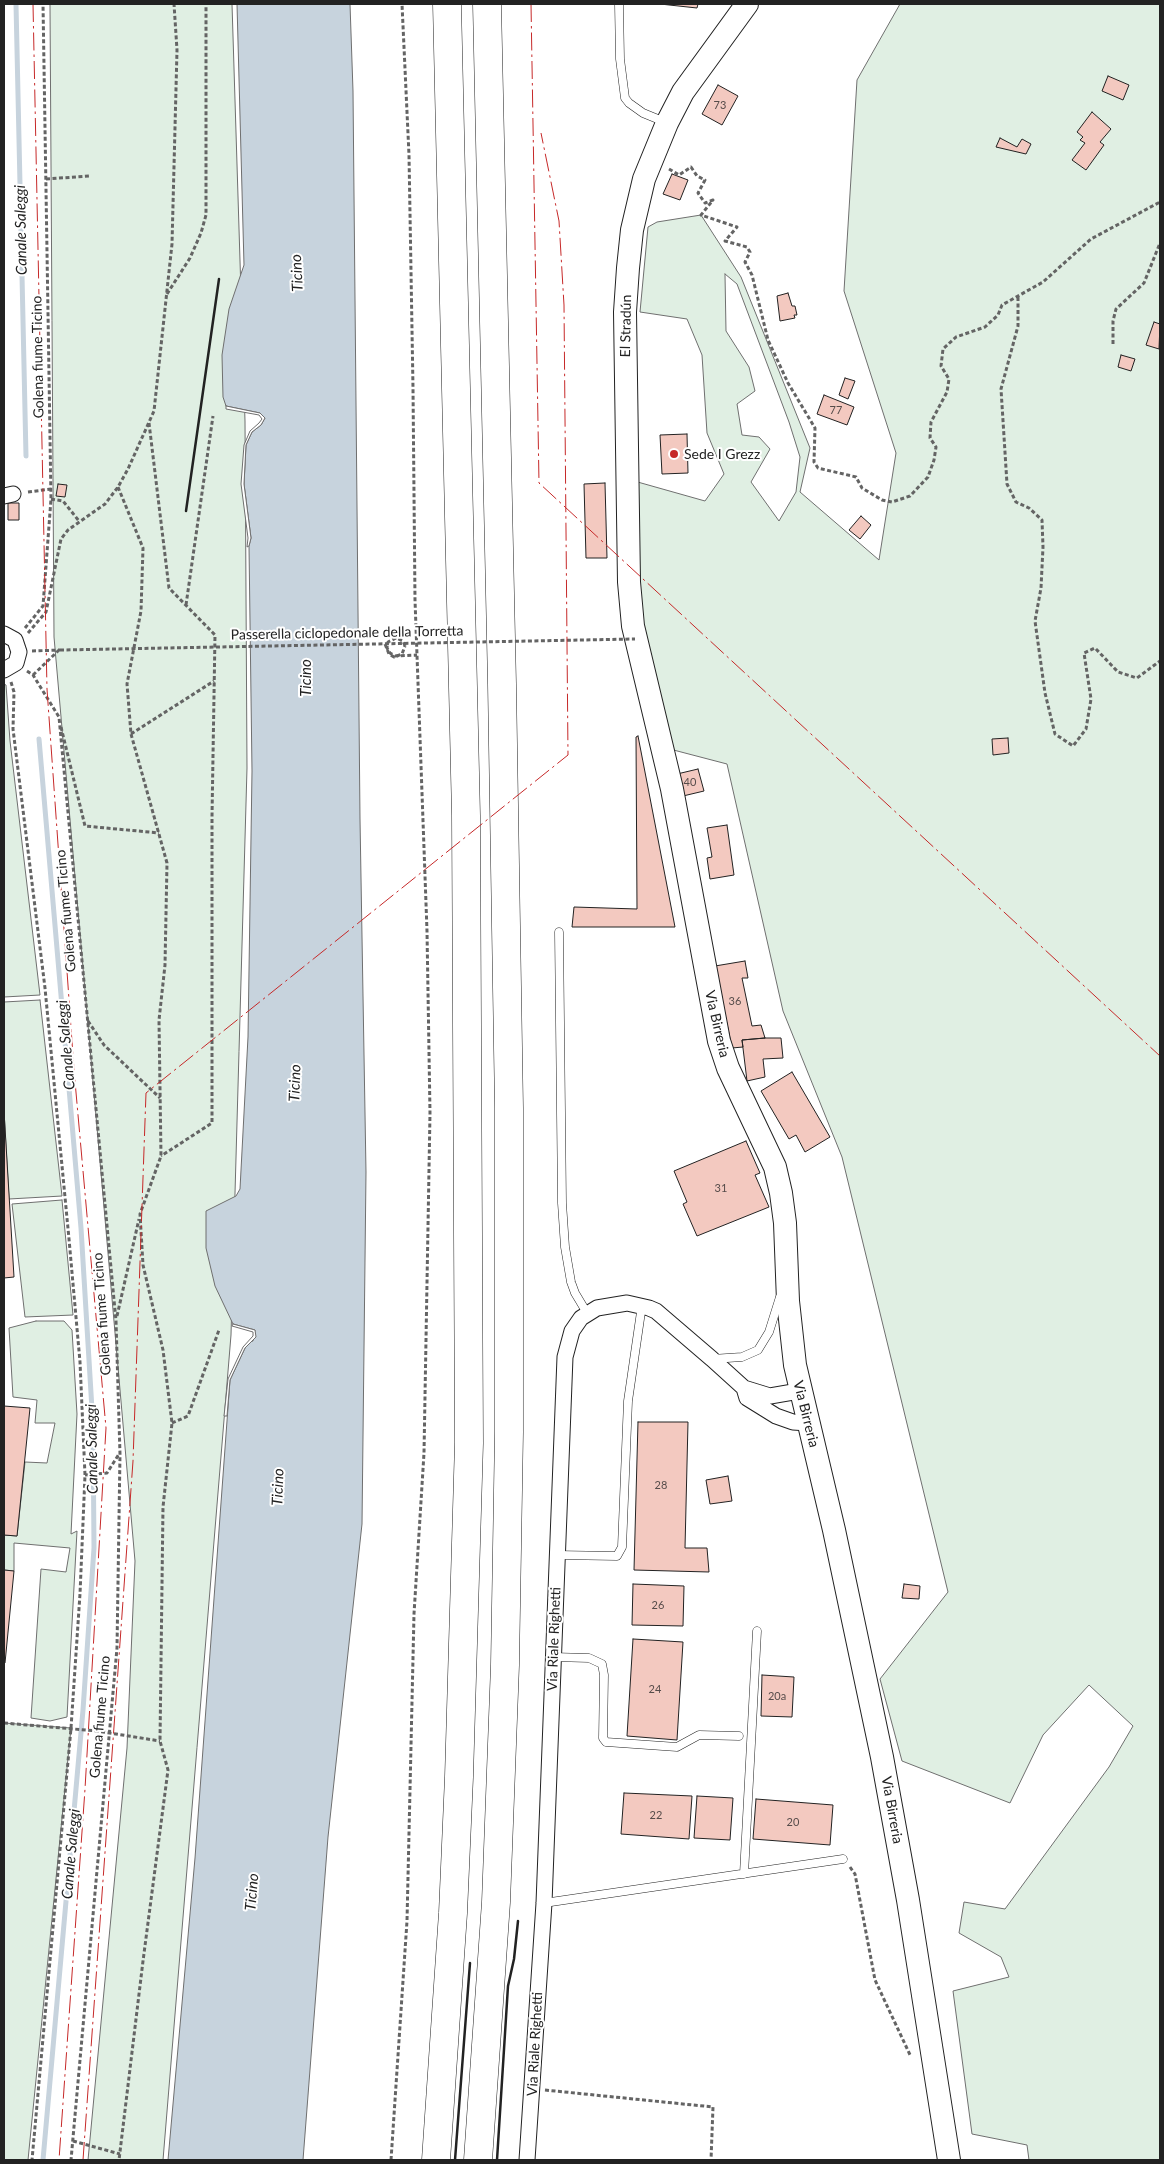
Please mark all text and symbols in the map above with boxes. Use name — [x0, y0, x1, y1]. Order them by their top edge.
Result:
house number: 73 — [714, 98, 726, 112]
water label: Canale Saleggi — [11, 185, 31, 275]
water label: Ticino — [287, 254, 307, 292]
street label: Golena fiume Ticino — [29, 295, 47, 419]
street label: El Stradún — [617, 295, 635, 357]
house number: 77 — [830, 403, 842, 417]
place label: Sede I Grezz — [684, 446, 760, 462]
marker: Sede I Grezz — [668, 448, 680, 460]
street label: Passerella ciclopedonale della Torretta — [231, 623, 463, 643]
water label: Ticino — [297, 659, 315, 697]
house number: 40 — [684, 775, 696, 789]
street label: Golena fiume Ticino — [52, 849, 80, 973]
street label: Via Birreria — [701, 989, 733, 1059]
house number: 36 — [729, 994, 741, 1008]
water label: Canale Saleggi — [53, 999, 79, 1091]
water label: Ticino — [285, 1064, 305, 1102]
house number: 31 — [715, 1181, 727, 1195]
street label: Golena fiume Ticino — [89, 1252, 115, 1376]
street label: Via Birreria — [790, 1379, 822, 1449]
water label: Canale Saleggi — [82, 1404, 102, 1494]
water label: Ticino — [268, 1468, 288, 1506]
house number: 28 — [655, 1478, 667, 1492]
street label: Via Riale Righetti — [544, 1587, 564, 1691]
house number: 26 — [652, 1598, 664, 1612]
street label: Golena fiume Ticino — [86, 1655, 114, 1779]
house number: 24 — [649, 1682, 661, 1696]
house number: 20a — [768, 1689, 786, 1703]
street label: Via Birreria — [878, 1775, 906, 1845]
water label: Canale Saleggi — [58, 1808, 84, 1900]
house number: 22 — [650, 1808, 662, 1822]
house number: 20 — [787, 1815, 799, 1829]
water label: Ticino — [241, 1872, 263, 1912]
street label: Via Riale Righetti — [524, 1992, 546, 2096]

